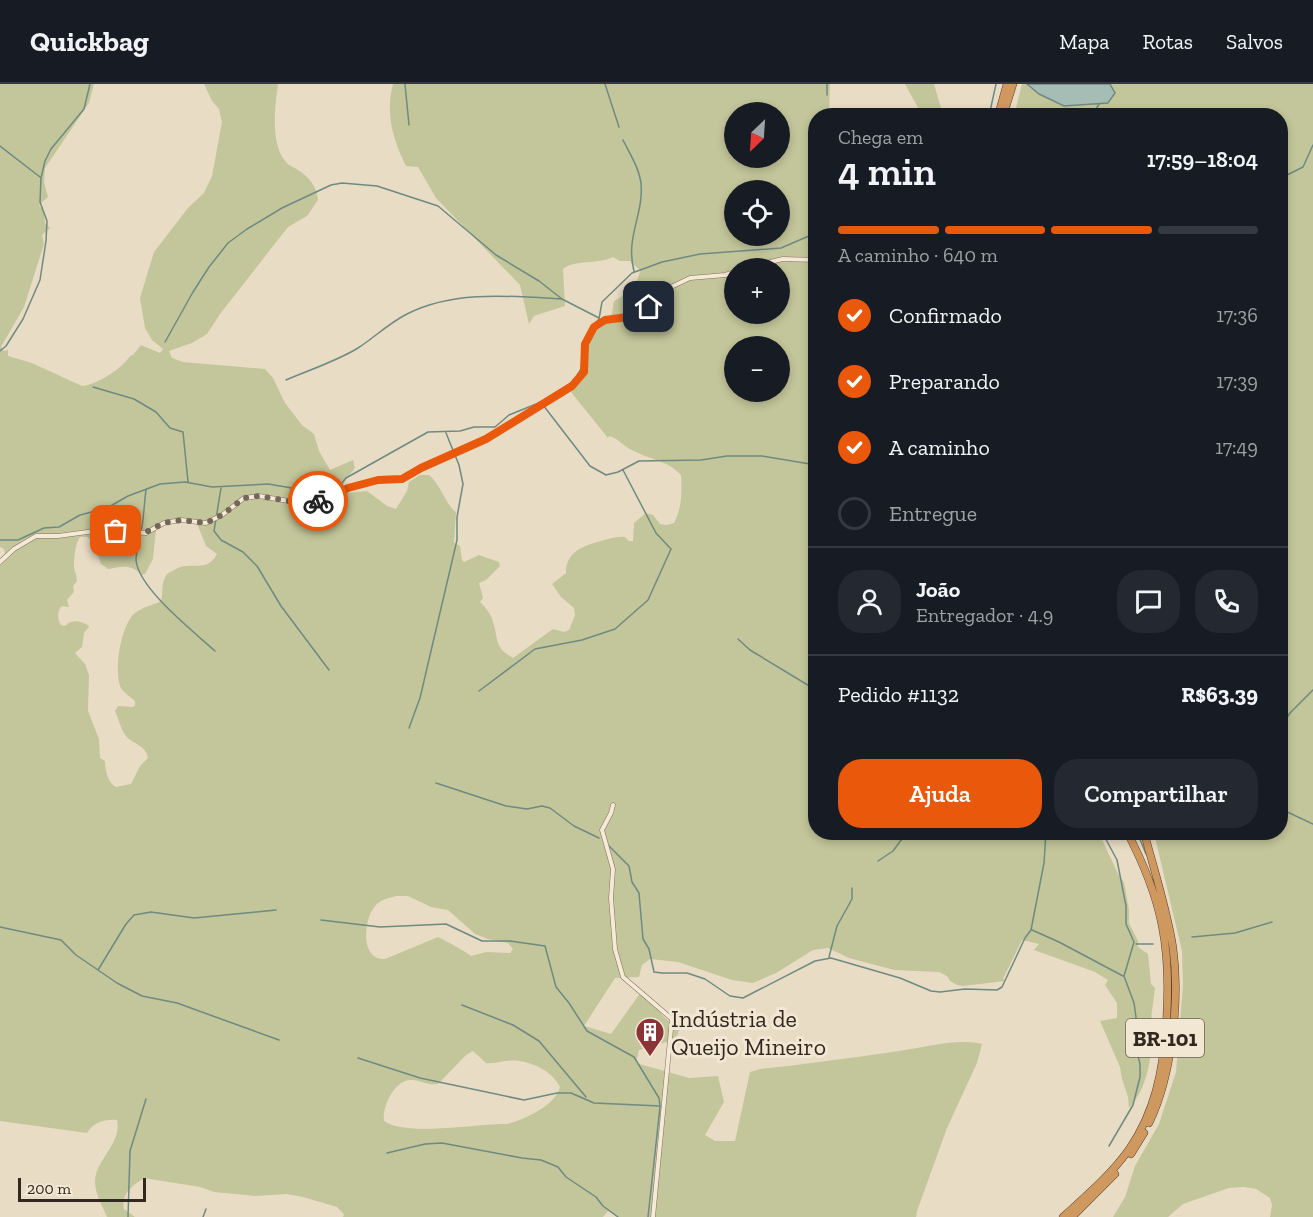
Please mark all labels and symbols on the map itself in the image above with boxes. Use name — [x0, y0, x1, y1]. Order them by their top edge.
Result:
north arrow — [724, 102, 790, 168]
pin — [623, 281, 674, 332]
courier — [288, 471, 348, 531]
pin — [90, 505, 141, 556]
place label: Indústria de Queijo Mineiro — [671, 1004, 826, 1061]
building icon: Indústria de Queijo Mineiro — [634, 1016, 666, 1058]
road number: BR-101 — [1126, 1019, 1204, 1057]
scale bar — [18, 1175, 146, 1202]

